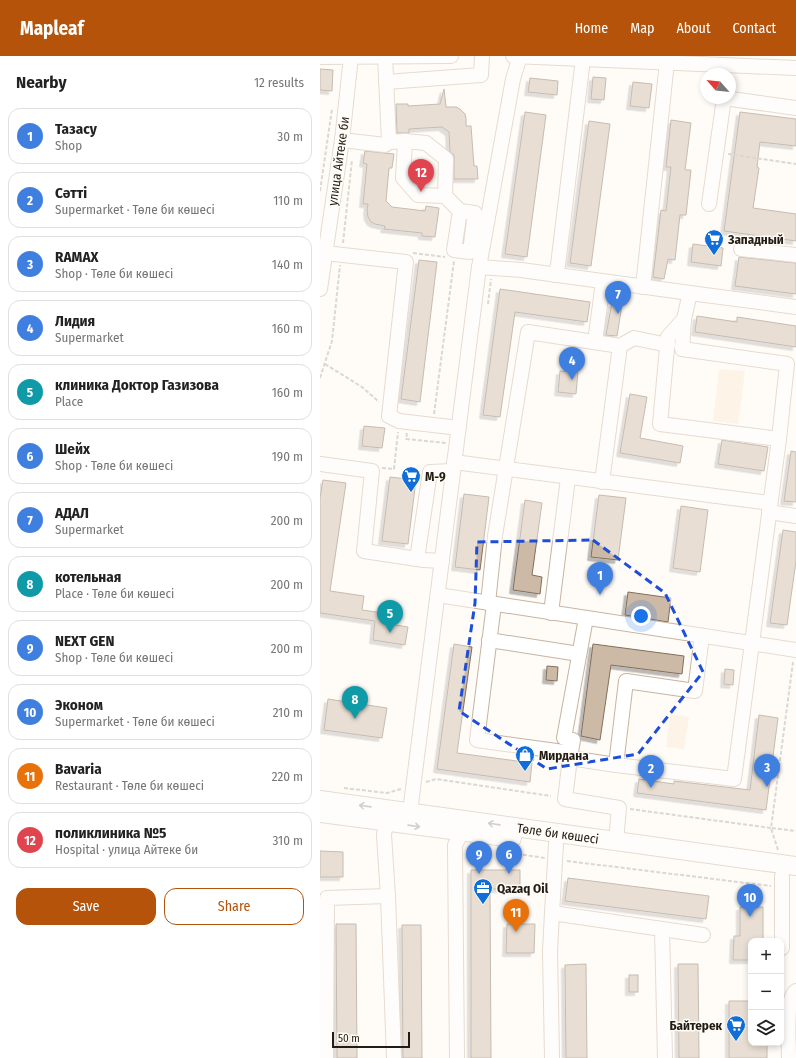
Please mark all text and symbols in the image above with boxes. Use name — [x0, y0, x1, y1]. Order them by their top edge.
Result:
text: Mapleaf — [20, 17, 84, 40]
text: Home — [575, 20, 608, 37]
text: Map — [630, 20, 654, 37]
text: About — [676, 20, 711, 37]
text: Contact — [733, 20, 776, 37]
north arrow — [700, 68, 736, 104]
text: Nearby — [16, 72, 67, 93]
text: 12 results — [254, 75, 304, 90]
street label: улица Айтеке би — [325, 115, 352, 207]
text: Тазасу — [55, 120, 97, 138]
text: 1 — [27, 129, 33, 144]
text: 30 m — [277, 129, 303, 144]
text: Shop — [55, 138, 82, 153]
pin: 12 — [408, 159, 434, 192]
text: Cәтті — [55, 184, 87, 202]
text: 2 — [27, 193, 33, 208]
text: 110 m — [273, 193, 303, 208]
text: Supermarket · Төле би көшесі — [55, 202, 215, 217]
supermarket icon: Западный — [703, 228, 725, 256]
place label: Западный — [727, 232, 784, 247]
text: RAMAX — [55, 248, 98, 266]
text: 3 — [27, 257, 33, 272]
text: 140 m — [272, 257, 303, 272]
text: Shop · Төле би көшесі — [55, 266, 173, 281]
pin: 7 — [605, 281, 631, 314]
text: Лидия — [55, 312, 95, 330]
text: 4 — [27, 321, 33, 336]
text: 160 m — [272, 321, 303, 336]
text: Supermarket — [55, 330, 124, 345]
pin: 4 — [559, 347, 585, 380]
text: клиника Доктор Газизова — [55, 376, 219, 394]
text: 5 — [27, 385, 33, 400]
text: 160 m — [272, 385, 303, 400]
text: Place — [55, 394, 83, 409]
text: Шейх — [55, 440, 90, 458]
text: 6 — [27, 449, 33, 464]
text: 190 m — [272, 449, 303, 464]
text: Shop · Төле би көшесі — [55, 458, 173, 473]
supermarket icon: M-9 — [400, 465, 422, 493]
place label: M-9 — [425, 469, 446, 484]
text: АДАЛ — [55, 504, 89, 522]
text: 7 — [27, 513, 33, 528]
text: 200 m — [271, 513, 303, 528]
text: Supermarket — [55, 522, 124, 537]
pin: 1 — [587, 562, 613, 595]
text: котельная — [55, 568, 121, 586]
text: 8 — [27, 577, 33, 592]
text: 200 m — [271, 577, 303, 592]
text: Place · Төле би көшесі — [55, 586, 174, 601]
pin: 5 — [377, 600, 403, 633]
your location — [631, 606, 651, 626]
text: NEXT GEN — [55, 632, 114, 650]
text: 9 — [27, 641, 33, 656]
text: 200 m — [271, 641, 303, 656]
text: Shop · Төле би көшесі — [55, 650, 173, 665]
pin: 8 — [342, 686, 368, 719]
text: Эконом — [55, 696, 103, 714]
text: 10 — [24, 705, 36, 720]
text: 210 m — [273, 705, 303, 720]
text: Supermarket · Төле би көшесі — [55, 714, 215, 729]
shop icon: Мирдана — [514, 744, 536, 772]
place label: Мирдана — [539, 748, 589, 763]
pin: 3 — [754, 754, 780, 787]
pin: 2 — [638, 755, 664, 788]
text: Bavaria — [55, 760, 102, 778]
text: 11 — [25, 769, 35, 784]
text: 220 m — [272, 769, 303, 784]
text: Restaurant · Төле би көшесі — [55, 778, 204, 793]
one-way arrow — [359, 802, 372, 810]
one-way arrow — [488, 820, 501, 828]
street label: Төле би көшесі — [516, 820, 600, 847]
one-way arrow — [407, 822, 420, 830]
text: поликлиника №5 — [55, 824, 166, 842]
text: 12 — [24, 833, 36, 848]
text: 310 m — [273, 833, 303, 848]
pin: 9 — [466, 841, 492, 874]
pin: 6 — [496, 841, 522, 874]
text: Hospital · улица Айтеке би — [55, 842, 198, 857]
office icon: Qazaq Oil — [472, 877, 494, 905]
place label: Qazaq Oil — [497, 881, 549, 896]
pin: 10 — [737, 884, 763, 917]
button: Save — [16, 888, 156, 925]
button: Share — [164, 888, 304, 925]
pin: 11 — [503, 899, 529, 932]
map controls — [748, 938, 784, 1046]
button: + — [748, 938, 784, 974]
button: − — [748, 974, 784, 1010]
button: layers — [748, 1010, 784, 1046]
supermarket icon: Байтерек — [725, 1014, 747, 1042]
place label: Байтерек — [670, 1018, 722, 1033]
scale bar — [332, 1030, 410, 1049]
text: 50 m — [338, 1032, 360, 1045]

